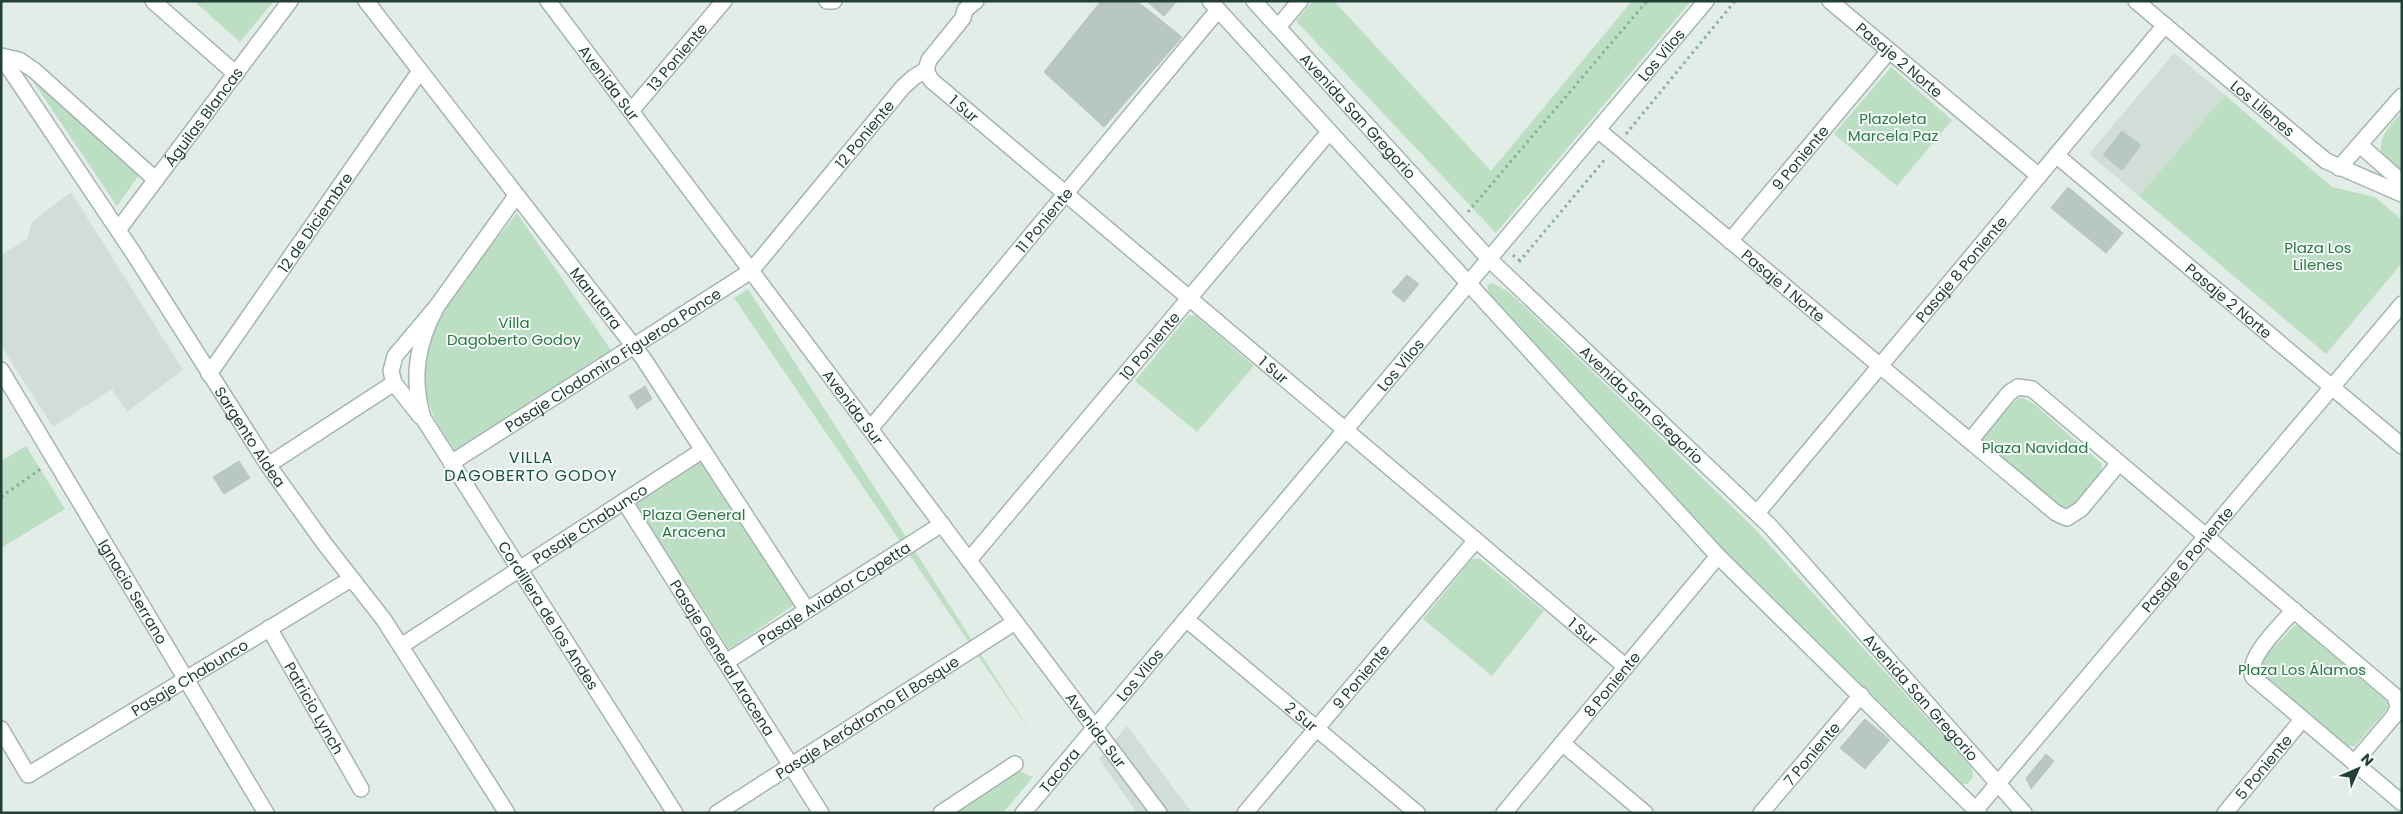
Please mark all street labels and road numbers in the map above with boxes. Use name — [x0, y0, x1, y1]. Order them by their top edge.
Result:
street label: Pasaje 2 Norte — [1852, 17, 1948, 102]
street label: 13 Poniente — [642, 18, 712, 95]
street label: Los Vilos — [1633, 24, 1689, 85]
street label: Avenida Sur — [574, 40, 645, 125]
street label: Avenida San Gregorio — [1296, 48, 1421, 183]
street label: Águilas Blancas — [159, 62, 248, 170]
street label: Los Lilenes — [2226, 75, 2300, 141]
street label: 1 Sur — [945, 90, 984, 127]
street label: 12 Poniente — [830, 95, 899, 173]
street label: 9 Poniente — [1767, 120, 1833, 194]
street label: 12 de Diciembre — [272, 168, 357, 277]
street label: 11 Poniente — [1010, 183, 1077, 257]
street label: Pasaje 8 Poniente — [1910, 211, 2012, 327]
street label: Pasaje 1 Norte — [1737, 244, 1830, 326]
street label: Pasaje 2 Norte — [2181, 258, 2277, 343]
street label: Manutara — [566, 263, 627, 334]
street label: Pasaje Clodomiro Figueroa Ponce — [501, 282, 725, 437]
street label: 10 Poniente — [1114, 307, 1184, 384]
street label: Los Vilos — [1372, 334, 1429, 395]
street label: Avenida San Gregorio — [1576, 340, 1708, 468]
street label: 1 Sur — [1255, 351, 1294, 388]
street label: Avenida Sur — [818, 365, 889, 449]
street label: Sargento Aldea — [210, 382, 291, 491]
street label: Pasaje Chabunco — [528, 478, 651, 569]
street label: Pasaje 6 Poniente — [2136, 502, 2238, 617]
street label: Ignacio Serrano — [94, 535, 173, 648]
street label: Pasaje Aviador Copetta — [753, 536, 914, 650]
street label: Cordillera de los Andes — [493, 537, 604, 694]
street label: Pasaje General Aracena — [665, 575, 780, 740]
street label: 1 Sur — [1564, 612, 1603, 650]
street label: Avenida San Gregorio — [1859, 629, 1983, 765]
street label: Pasaje Chabunco — [127, 634, 252, 721]
street label: 9 Poniente — [1327, 640, 1394, 713]
street label: Los Vilos — [1111, 644, 1168, 705]
street label: 8 Poniente — [1578, 647, 1645, 721]
street label: Pasaje Aeródromo El Bosque — [771, 650, 963, 784]
street label: Patricio Lynch — [280, 658, 349, 758]
street label: Avenida Sur — [1061, 688, 1132, 772]
street label: 2 Sur — [1281, 696, 1323, 736]
street label: 7 Poniente — [1778, 717, 1845, 790]
street label: 5 Poniente — [2230, 730, 2296, 804]
street label: Tacora — [1034, 743, 1084, 797]

